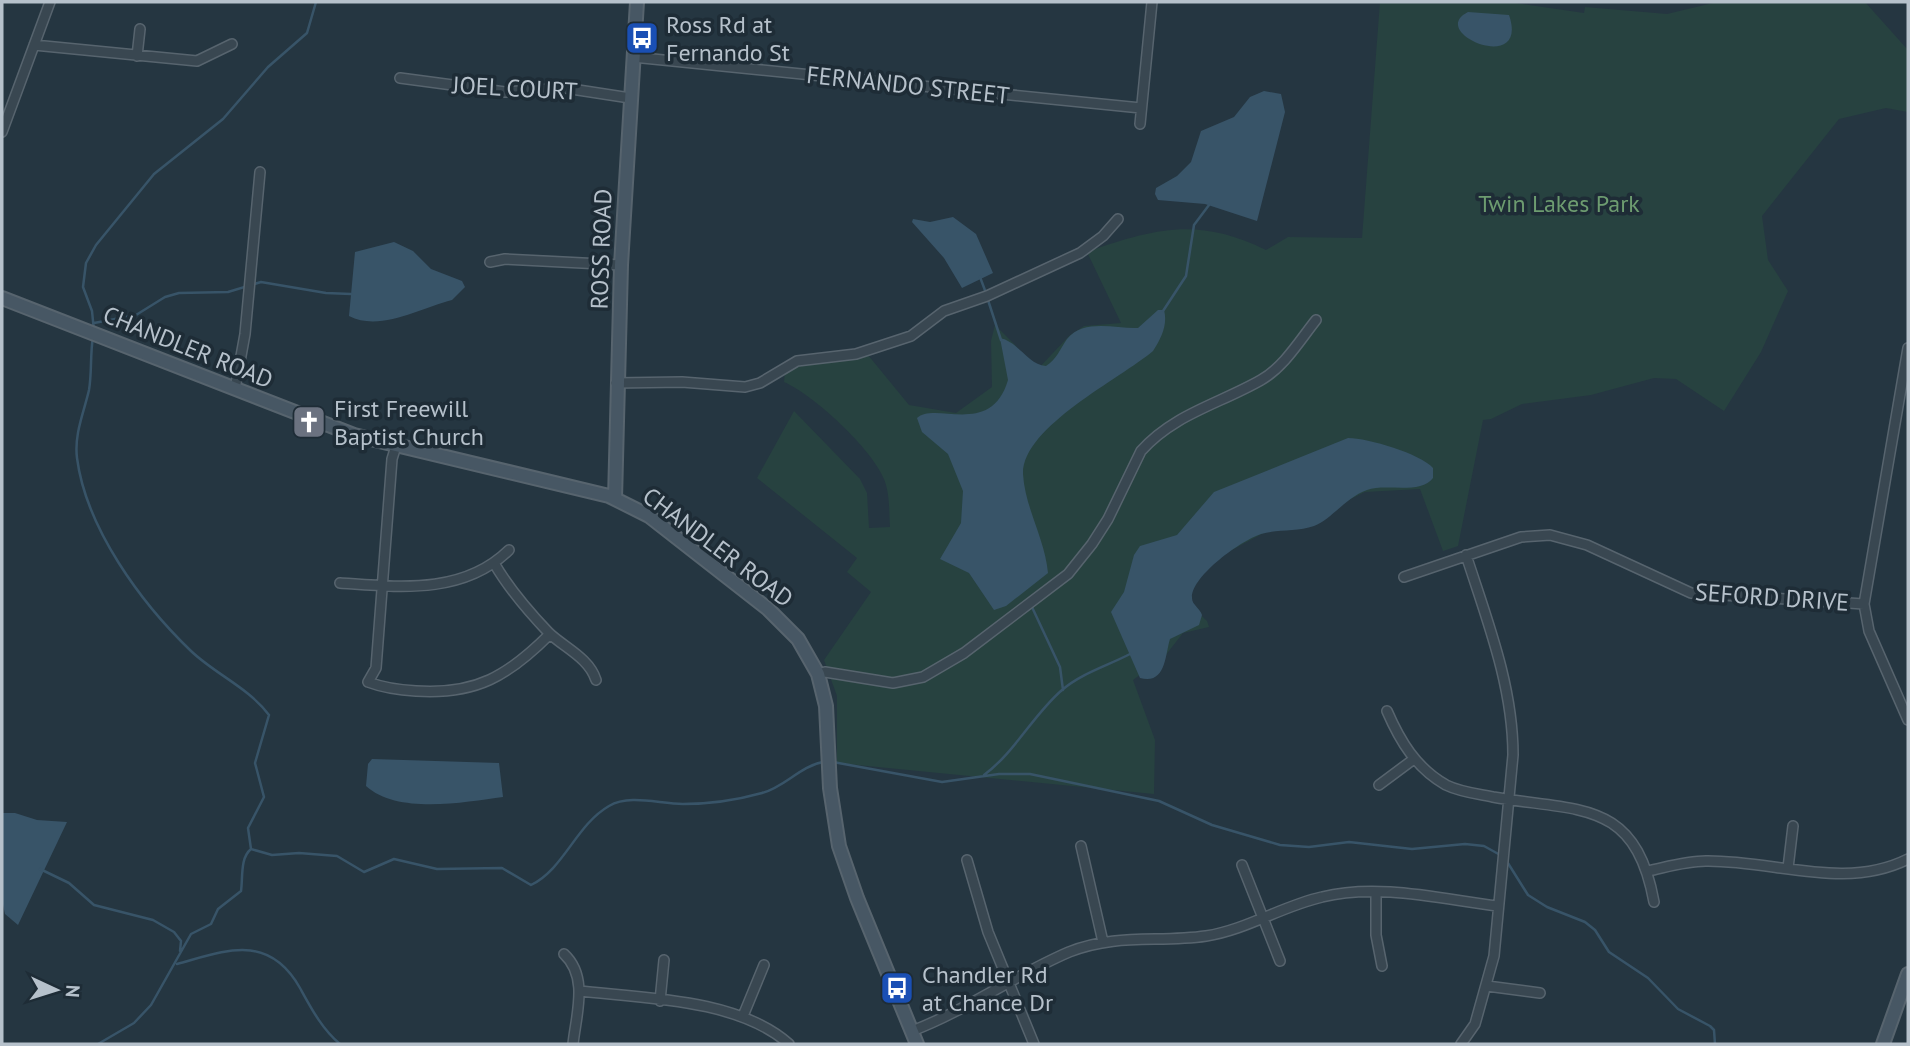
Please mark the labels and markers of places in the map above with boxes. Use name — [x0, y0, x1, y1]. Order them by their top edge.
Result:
place label: Ross Rd at Fernando St — [666, 9, 790, 68]
bus stop icon: Ross Rd at Fernando St — [623, 19, 661, 57]
place label: First Freewill Baptist Church — [334, 393, 484, 452]
church icon: First Freewill Baptist Church — [290, 403, 328, 441]
place label: Chandler Rd at Chance Dr — [922, 959, 1053, 1018]
bus stop icon: Chandler Rd at Chance Dr — [878, 969, 916, 1007]

